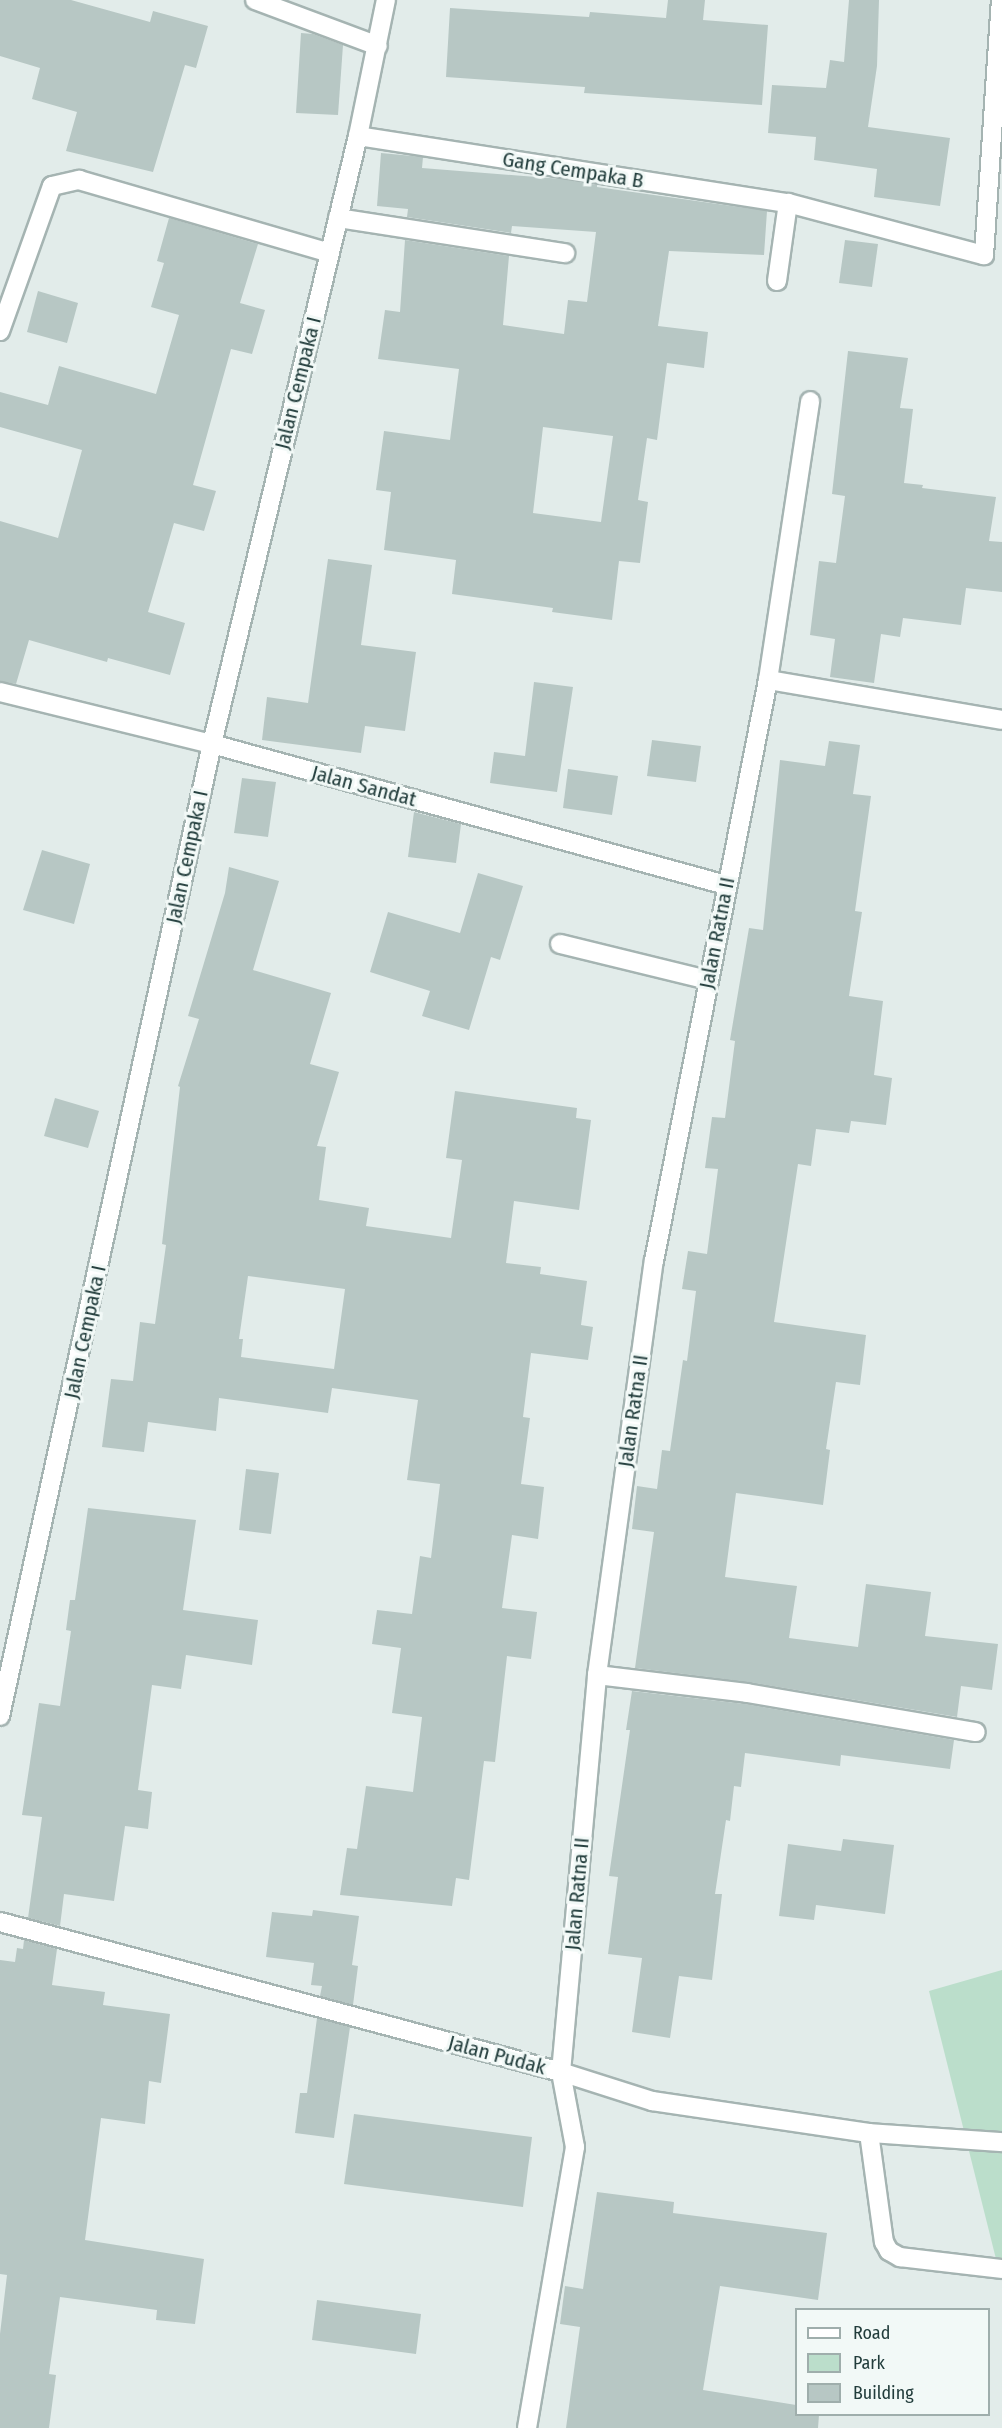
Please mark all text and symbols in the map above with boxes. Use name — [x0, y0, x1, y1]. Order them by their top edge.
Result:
street label: Gang Cempaka B — [501, 146, 645, 194]
street label: Jalan Cempaka I — [269, 314, 327, 452]
street label: Jalan Sandat — [309, 760, 419, 812]
street label: Jalan Cempaka I — [161, 788, 213, 926]
street label: Jalan Ratna II — [694, 875, 740, 991]
street label: Jalan Cempaka I — [59, 1263, 111, 1401]
street label: Jalan Ratna II — [613, 1353, 653, 1469]
street label: Jalan Ratna II — [560, 1837, 594, 1951]
street label: Jalan Pudak — [445, 2030, 549, 2080]
legend — [795, 2308, 990, 2416]
text: Road — [853, 2322, 890, 2344]
text: Park — [853, 2352, 885, 2374]
text: Building — [853, 2382, 914, 2404]

